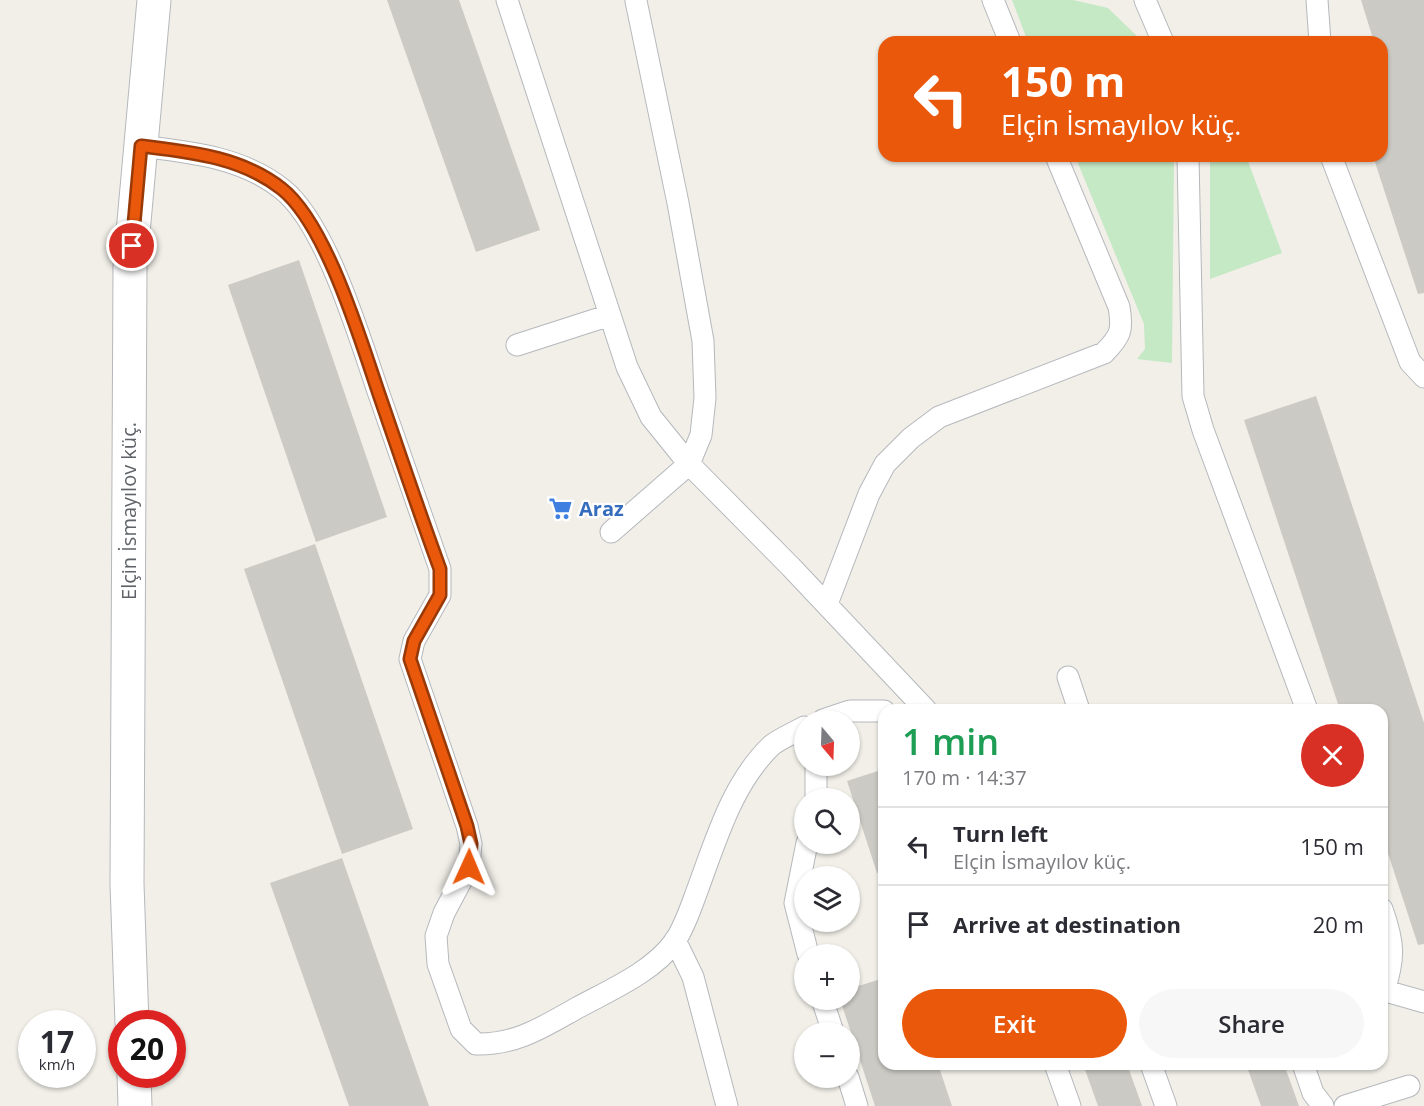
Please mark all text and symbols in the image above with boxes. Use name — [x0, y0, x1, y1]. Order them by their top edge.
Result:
text: 150 m — [1001, 52, 1125, 109]
icon: left — [902, 60, 980, 138]
text: Elçin İsmayılov küç. — [1001, 106, 1241, 143]
pin — [106, 220, 157, 271]
icon: arrive — [115, 229, 148, 262]
street label: Elçin İsmayılov küç. — [115, 422, 142, 600]
place label: Araz — [579, 495, 624, 522]
supermarket icon: Araz — [548, 496, 574, 522]
north arrow — [794, 710, 860, 776]
map controls — [794, 710, 860, 1088]
text: 1 min — [902, 717, 999, 766]
button: close — [1301, 724, 1364, 787]
text: 170 m · 14:37 — [902, 764, 1027, 791]
button: search — [794, 788, 860, 854]
text: Turn left — [953, 818, 1048, 848]
icon: left — [902, 830, 935, 863]
text: 150 m — [1300, 831, 1364, 861]
position arrow — [437, 835, 501, 899]
text: Elçin İsmayılov küç. — [953, 848, 1131, 875]
button: layers — [794, 866, 860, 932]
icon: arrive — [902, 908, 935, 941]
text: Arrive at destination — [953, 909, 1181, 939]
text: 20 m — [1313, 909, 1364, 939]
button: + — [794, 944, 860, 1010]
button: Exit — [902, 989, 1127, 1058]
button: Share — [1139, 989, 1364, 1058]
speed limit sign: 20 — [108, 1010, 186, 1088]
text: 17 — [40, 1021, 74, 1062]
button: − — [794, 1022, 860, 1088]
text: km/h — [39, 1054, 75, 1074]

